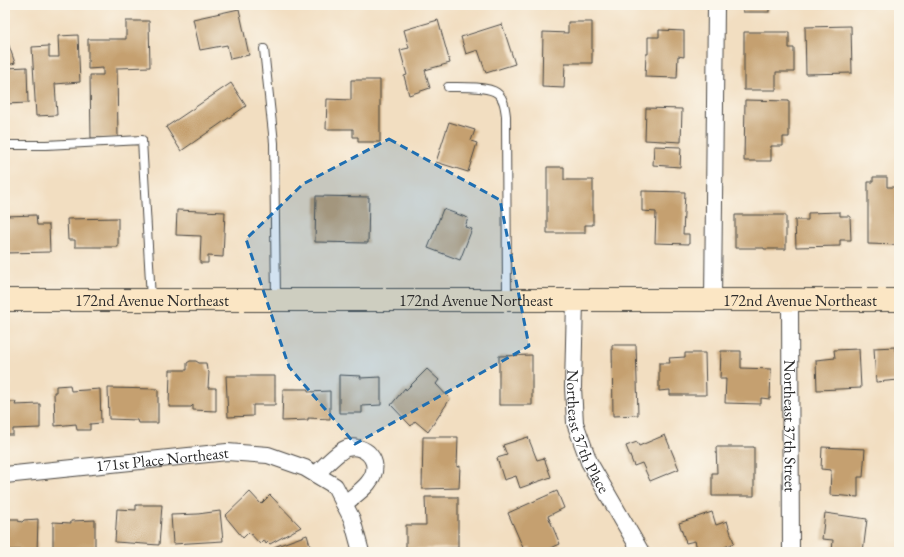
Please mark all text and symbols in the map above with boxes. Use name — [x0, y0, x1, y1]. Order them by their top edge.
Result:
street label: 172nd Avenue Northeast — [75, 290, 229, 311]
street label: 172nd Avenue Northeast — [399, 290, 553, 311]
street label: 172nd Avenue Northeast — [723, 290, 877, 311]
street label: Northeast 37th Street — [779, 360, 801, 492]
street label: Northeast 37th Place — [562, 369, 615, 497]
street label: 171st Place Northeast — [95, 442, 230, 477]

